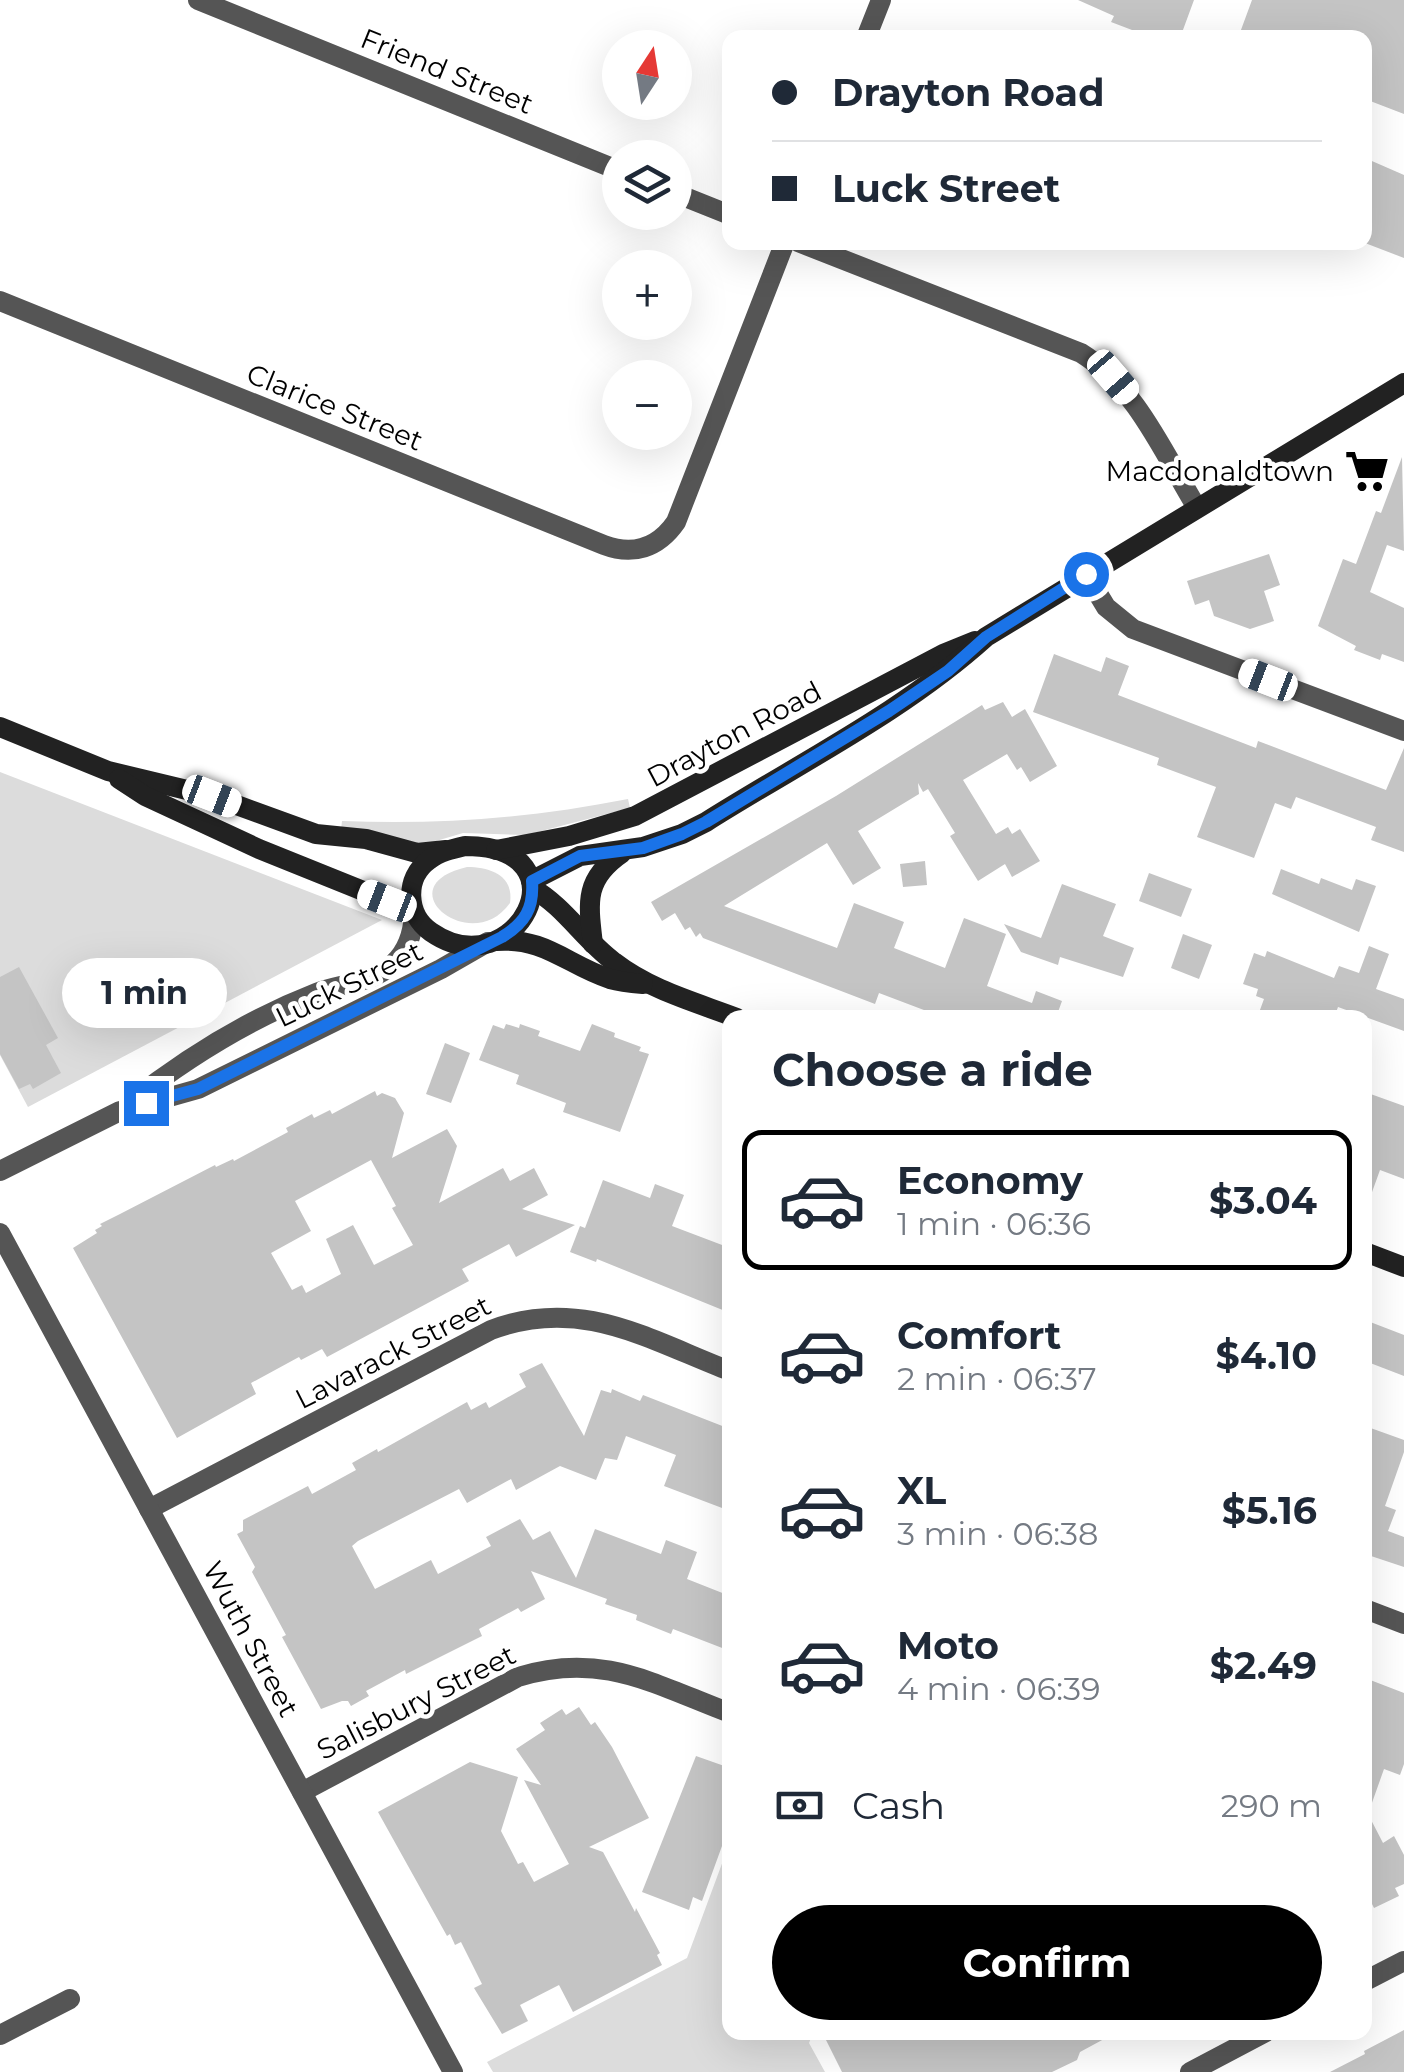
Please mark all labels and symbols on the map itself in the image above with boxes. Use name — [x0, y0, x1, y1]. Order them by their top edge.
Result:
street label: Friend Street — [356, 21, 538, 121]
north arrow — [602, 30, 692, 120]
car — [1082, 345, 1144, 409]
street label: Clarice Street — [242, 356, 428, 458]
supermarket icon: Macdonaldtown — [1343, 447, 1391, 495]
place label: Macdonaldtown — [1105, 454, 1334, 488]
route start — [1064, 552, 1109, 597]
car — [1235, 655, 1301, 705]
street label: Drayton Road — [641, 674, 827, 794]
car — [179, 771, 245, 821]
car — [354, 876, 420, 926]
street label: Luck Street — [270, 934, 428, 1034]
callout: 1 min — [64, 958, 228, 1028]
route end — [124, 1081, 169, 1126]
street label: Lavarack Street — [290, 1288, 496, 1416]
street label: Wuth Street — [196, 1555, 306, 1723]
street label: Salisbury Street — [311, 1637, 521, 1767]

